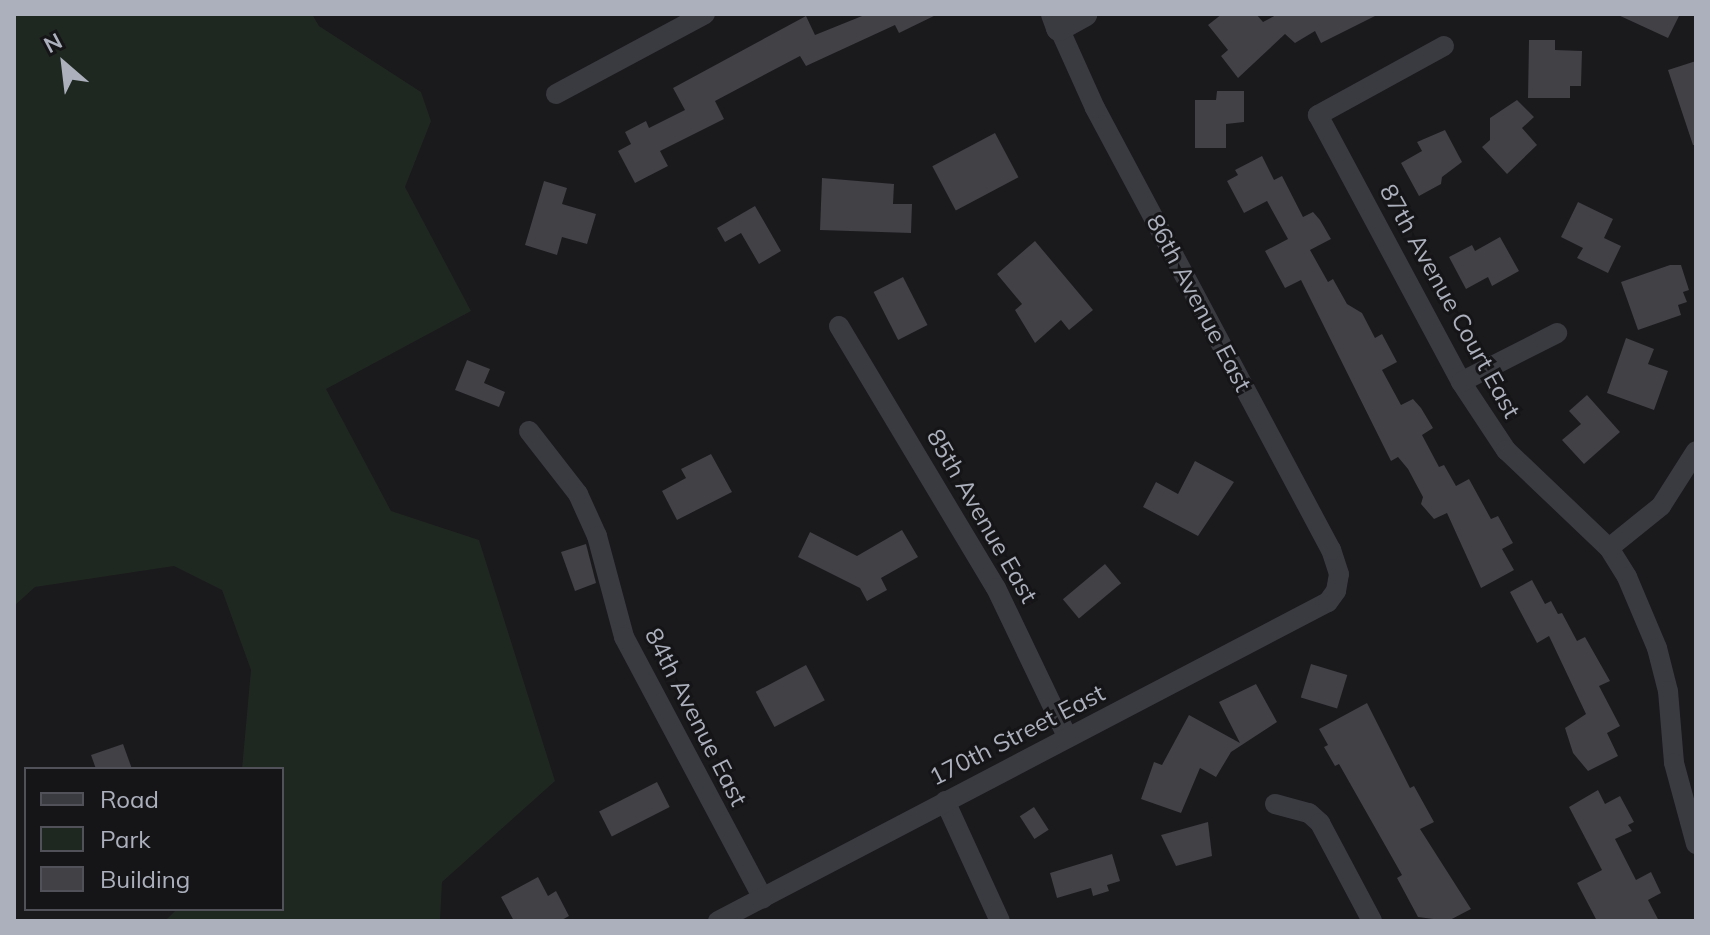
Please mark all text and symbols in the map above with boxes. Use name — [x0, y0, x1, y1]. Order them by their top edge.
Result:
north arrow — [24, 24, 104, 104]
text: N — [39, 27, 67, 59]
street label: 87th Avenue Court East — [1374, 179, 1526, 423]
street label: 86th Avenue East — [1140, 210, 1258, 396]
street label: 85th Avenue East — [921, 424, 1043, 608]
street label: 84th Avenue East — [639, 623, 753, 811]
street label: 170th Street East — [924, 678, 1110, 792]
legend — [24, 767, 284, 911]
text: Road — [100, 784, 159, 814]
text: Park — [100, 824, 151, 854]
text: Building — [100, 864, 190, 894]

